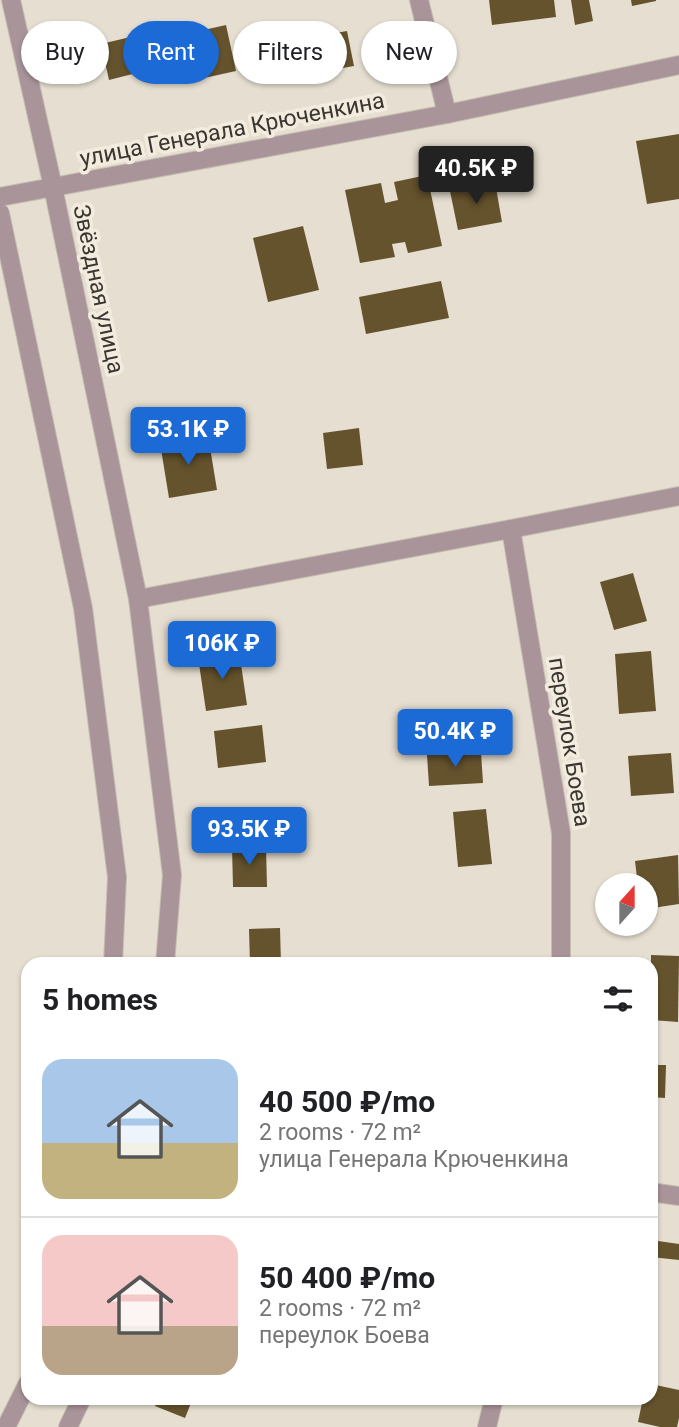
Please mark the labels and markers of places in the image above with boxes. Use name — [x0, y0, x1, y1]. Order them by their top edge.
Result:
pin: 40.5K ₽ — [411, 146, 541, 206]
pin: 53.1K ₽ — [123, 407, 253, 467]
pin: 106K ₽ — [165, 622, 279, 681]
pin: 50.4K ₽ — [390, 710, 520, 769]
pin: 93.5K ₽ — [184, 808, 314, 867]

